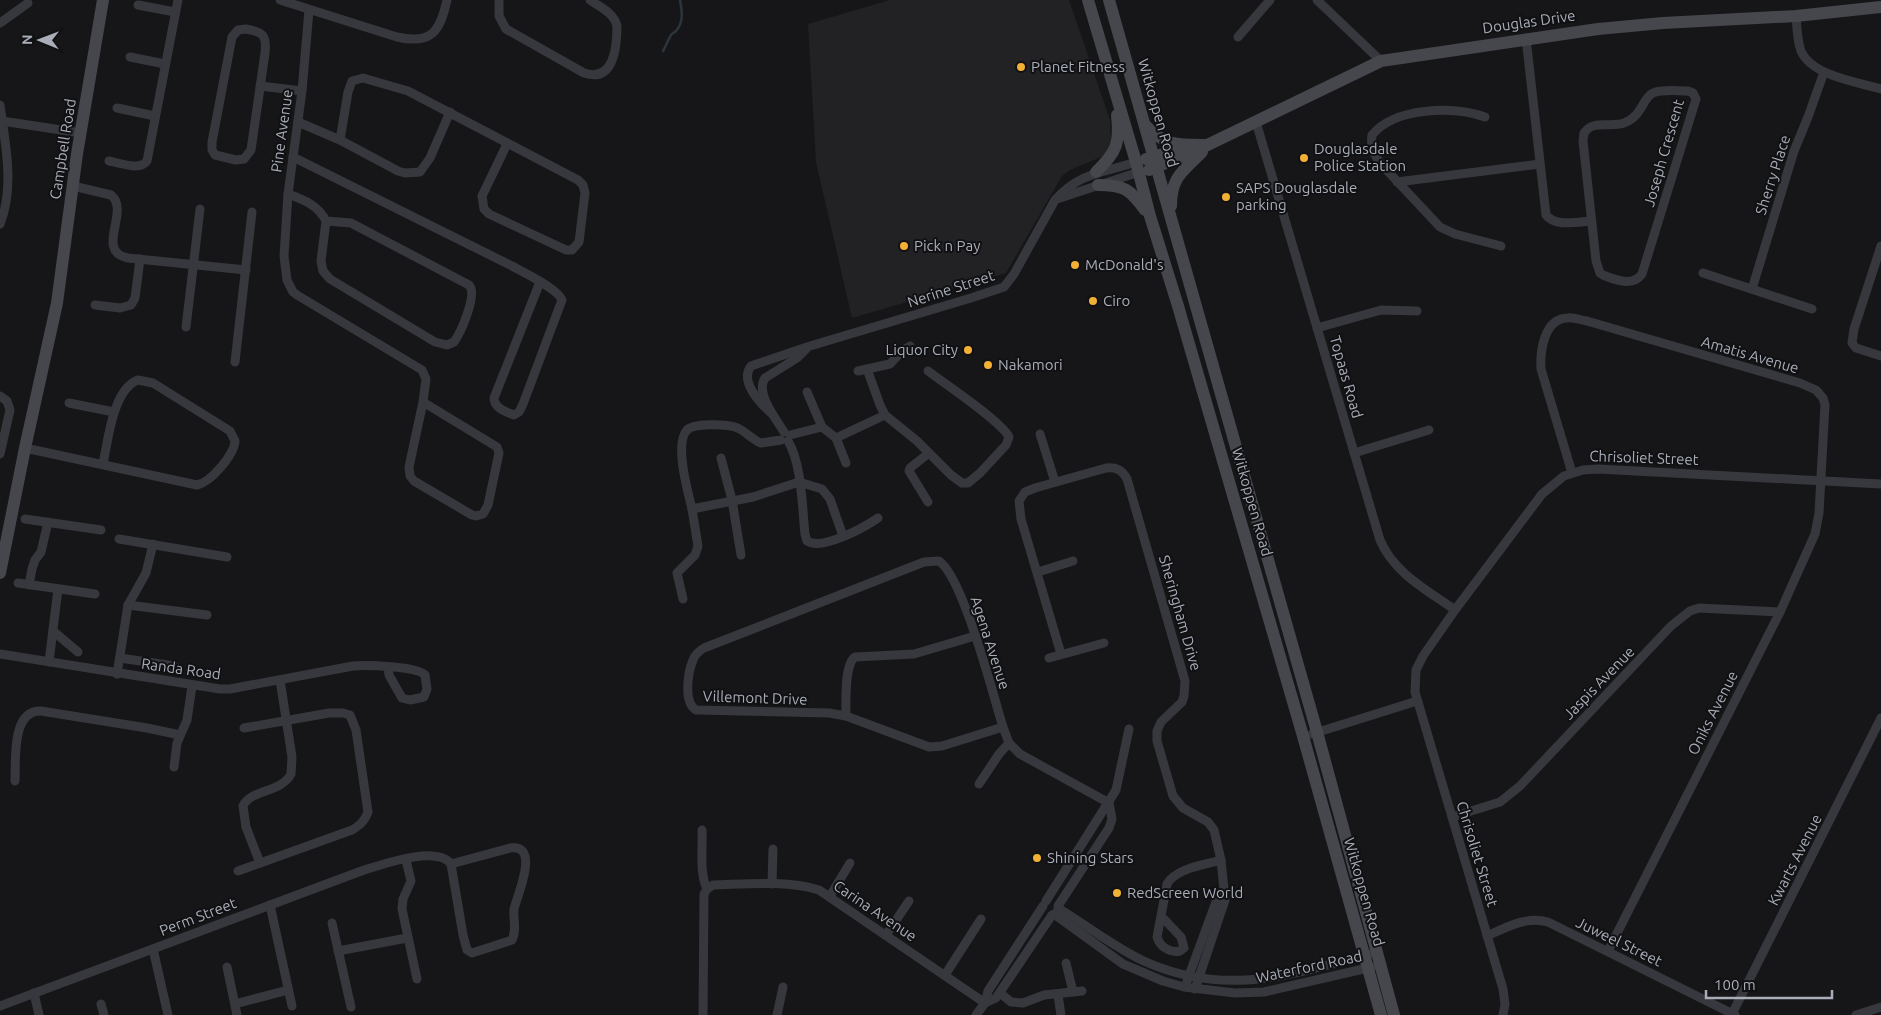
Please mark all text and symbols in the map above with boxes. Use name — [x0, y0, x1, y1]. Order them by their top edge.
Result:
street label: Douglas Drive — [1481, 7, 1576, 36]
north arrow — [15, 15, 65, 65]
text: N — [19, 34, 35, 45]
street label: Witkoppen Road — [1135, 57, 1182, 169]
place label: Planet Fitness — [1031, 58, 1125, 75]
marker: Planet Fitness — [1015, 61, 1027, 73]
street label: Pine Avenue — [267, 88, 296, 173]
street label: Campbell Road — [46, 97, 79, 200]
street label: Joseph Crescent — [1640, 97, 1687, 209]
street label: Sherry Place — [1752, 133, 1793, 217]
place label: Douglasdale Police Station — [1314, 140, 1406, 174]
marker: Douglasdale Police Station — [1298, 152, 1310, 164]
place label: SAPS Douglasdale parking — [1236, 179, 1357, 213]
marker: SAPS Douglasdale parking — [1220, 191, 1232, 203]
place label: Pick n Pay — [914, 237, 980, 254]
marker: Pick n Pay — [898, 240, 910, 252]
place label: McDonald's — [1085, 256, 1163, 273]
marker: McDonald's — [1069, 259, 1081, 271]
street label: Nerine Street — [905, 266, 997, 311]
place label: Ciro — [1103, 292, 1130, 309]
marker: Ciro — [1087, 295, 1099, 307]
street label: Amatis Avenue — [1700, 333, 1801, 377]
street label: Topaas Road — [1327, 334, 1366, 420]
place label: Liquor City — [886, 341, 958, 358]
marker: Liquor City — [962, 344, 974, 356]
place label: Nakamori — [998, 356, 1063, 373]
marker: Nakamori — [982, 359, 994, 371]
street label: Witkoppen Road — [1229, 446, 1276, 558]
street label: Chrisoliet Street — [1589, 447, 1699, 468]
street label: Sheringham Drive — [1156, 553, 1205, 673]
street label: Agena Avenue — [967, 594, 1014, 692]
street label: Jaspis Avenue — [1560, 643, 1638, 723]
street label: Randa Road — [140, 655, 222, 682]
street label: Oniks Avenue — [1684, 668, 1741, 758]
street label: Villemont Drive — [702, 687, 808, 708]
street label: Chrisoliet Street — [1453, 799, 1502, 909]
street label: Kwarts Avenue — [1764, 811, 1825, 908]
street label: Witkoppen Road — [1341, 836, 1388, 948]
place label: Shining Stars — [1047, 849, 1134, 866]
marker: Shining Stars — [1031, 852, 1043, 864]
street label: Carina Avenue — [831, 877, 920, 945]
place label: RedScreen World — [1127, 884, 1243, 901]
marker: RedScreen World — [1111, 887, 1123, 899]
street label: Perm Street — [157, 894, 239, 939]
street label: Juweel Street — [1574, 913, 1665, 970]
street label: Waterford Road — [1254, 947, 1364, 986]
scale bar — [1706, 968, 1832, 1000]
text: 100 m — [1714, 976, 1756, 993]

